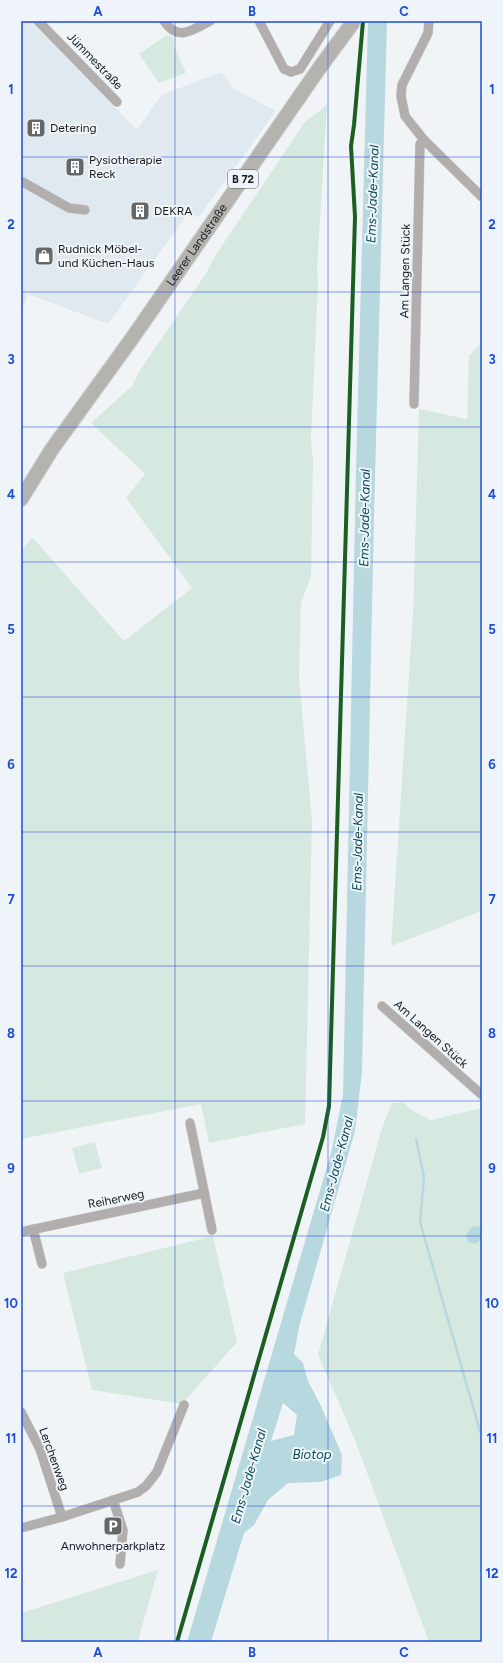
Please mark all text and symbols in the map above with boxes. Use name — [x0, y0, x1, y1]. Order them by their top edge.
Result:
text: A — [93, 4, 103, 19]
text: B — [248, 4, 256, 19]
text: C — [399, 4, 409, 19]
street label: Jümmestraße — [64, 30, 126, 93]
text: 1 — [8, 82, 14, 97]
text: 1 — [489, 82, 495, 97]
building icon: Detering — [25, 117, 47, 139]
place label: Detering — [50, 121, 96, 135]
water label: Ems-Jade-Kanal — [363, 145, 382, 243]
place label: Pysiotherapie Reck — [89, 153, 162, 181]
building icon: Pysiotherapie Reck — [64, 156, 86, 178]
road number: B 72 — [228, 170, 258, 188]
building icon: DEKRA — [129, 200, 151, 222]
street label: Leerer Landstraße — [163, 201, 230, 289]
place label: DEKRA — [154, 204, 192, 218]
text: 2 — [7, 217, 15, 232]
text: 2 — [488, 217, 496, 232]
street label: Am Langen Stück — [397, 223, 413, 318]
place label: Rudnick Möbel- und Küchen-Haus — [58, 242, 155, 270]
shop icon: Rudnick Möbel- und Küchen-Haus — [33, 245, 55, 267]
text: 3 — [7, 352, 15, 367]
text: 3 — [488, 352, 496, 367]
water label: Ems-Jade-Kanal — [356, 469, 373, 567]
text: 4 — [7, 487, 15, 502]
text: 4 — [488, 487, 496, 502]
text: 5 — [7, 622, 15, 637]
text: 5 — [488, 622, 496, 637]
text: 6 — [7, 757, 15, 772]
text: 6 — [488, 757, 496, 772]
water label: Ems-Jade-Kanal — [349, 793, 366, 891]
text: 7 — [7, 892, 15, 907]
text: 7 — [488, 892, 496, 907]
street label: Am Langen Stück — [391, 997, 471, 1071]
text: 8 — [7, 1026, 15, 1041]
text: 8 — [488, 1026, 496, 1041]
water label: Ems-Jade-Kanal — [317, 1115, 356, 1213]
text: 9 — [7, 1161, 15, 1176]
text: 9 — [488, 1161, 496, 1176]
street label: Reiherweg — [87, 1187, 145, 1211]
text: 10 — [4, 1296, 18, 1311]
text: 10 — [485, 1296, 499, 1311]
street label: Lerchenweg — [36, 1426, 72, 1492]
water label: Ems-Jade-Kanal — [228, 1427, 269, 1525]
text: 11 — [6, 1431, 16, 1446]
text: 11 — [487, 1431, 497, 1446]
water label: Biotop — [293, 1447, 332, 1462]
parking icon: Anwohnerparkplatz — [102, 1515, 124, 1537]
place label: Anwohnerparkplatz — [61, 1539, 165, 1553]
text: 12 — [4, 1566, 18, 1581]
text: 12 — [485, 1566, 499, 1581]
text: A — [93, 1645, 103, 1660]
text: B — [248, 1645, 256, 1660]
text: C — [399, 1645, 409, 1660]

